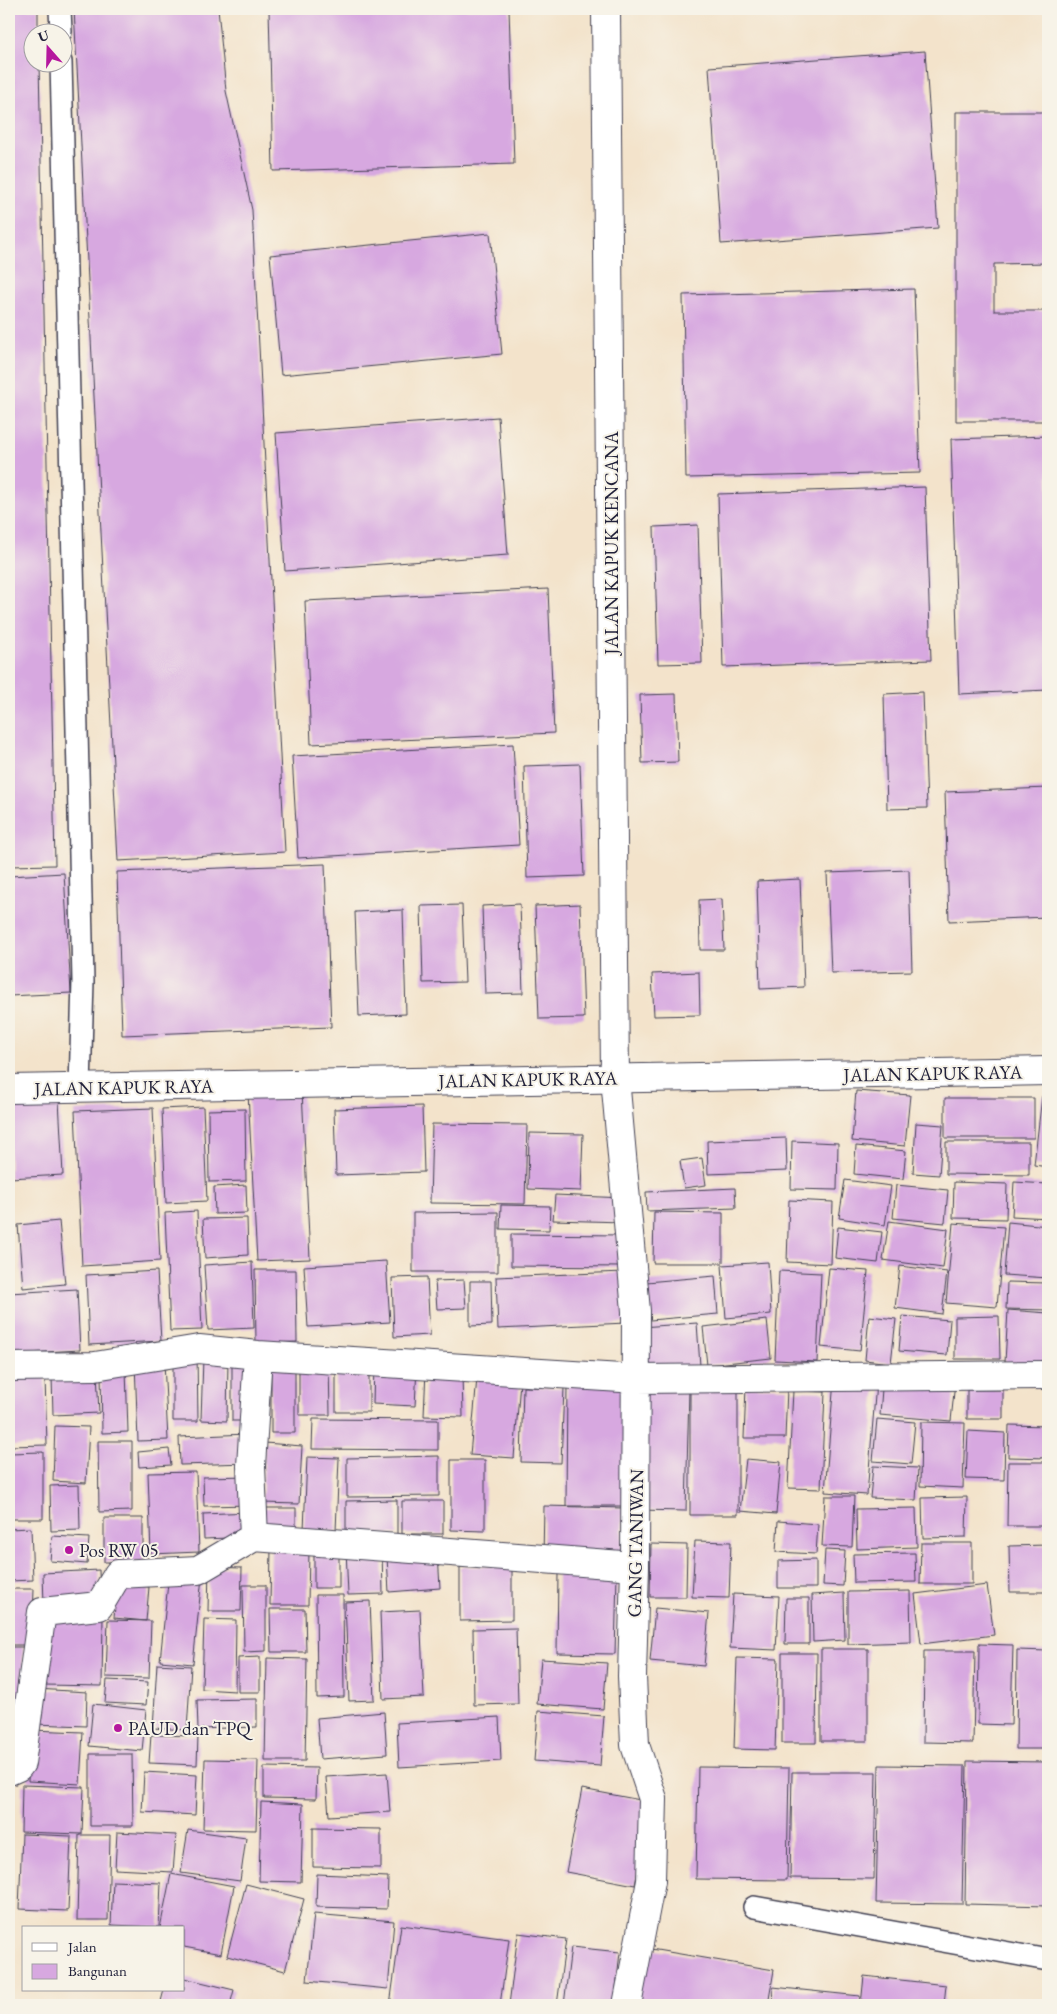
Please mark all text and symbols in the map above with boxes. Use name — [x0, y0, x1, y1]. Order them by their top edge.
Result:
north arrow — [22, 22, 72, 72]
text: U — [36, 25, 52, 46]
street label: JALAN KAPUK KENCANA — [599, 430, 624, 657]
street label: JALAN KAPUK RAYA — [841, 1059, 1024, 1088]
street label: JALAN KAPUK RAYA — [436, 1065, 619, 1094]
street label: JALAN KAPUK RAYA — [32, 1073, 215, 1102]
street label: GANG TANIWAN — [622, 1468, 649, 1618]
place label: Pos RW 05 — [79, 1538, 159, 1563]
marker: Pos RW 05 — [63, 1544, 75, 1556]
place label: PAUD dan TPQ — [128, 1716, 253, 1741]
marker: PAUD dan TPQ — [112, 1722, 124, 1734]
legend — [22, 1926, 185, 1992]
text: Jalan — [66, 1937, 97, 1956]
text: Bangunan — [68, 1961, 127, 1980]

